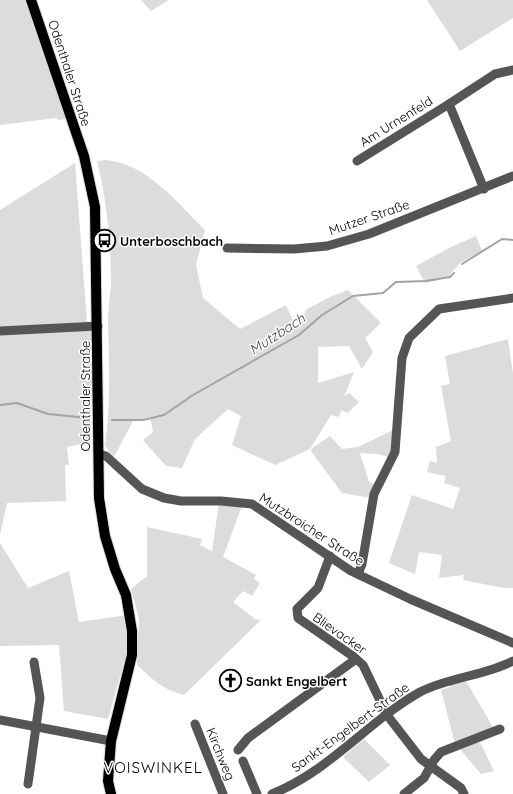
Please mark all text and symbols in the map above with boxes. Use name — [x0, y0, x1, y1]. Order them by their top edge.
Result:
street label: Odenthaler Straße — [45, 18, 95, 128]
street label: Am Urnenfeld — [357, 92, 435, 150]
street label: Mutzer Straße — [327, 196, 411, 238]
bus stop icon: Unterboschbach — [91, 228, 117, 254]
place label: Unterboschbach — [120, 233, 223, 249]
water label: Mutzbach — [246, 309, 309, 359]
street label: Odenthaler Straße — [77, 341, 93, 451]
street label: Mutzbroicher Straße — [257, 489, 367, 569]
street label: Blievacker — [310, 609, 370, 657]
church icon: Sankt Engelbert — [217, 668, 243, 694]
place label: Sankt Engelbert — [246, 673, 347, 689]
street label: Sankt-Engelbert-Straße — [288, 679, 412, 775]
street label: Kirchweg — [203, 725, 239, 783]
district label: VOISWINKEL — [103, 758, 203, 777]

